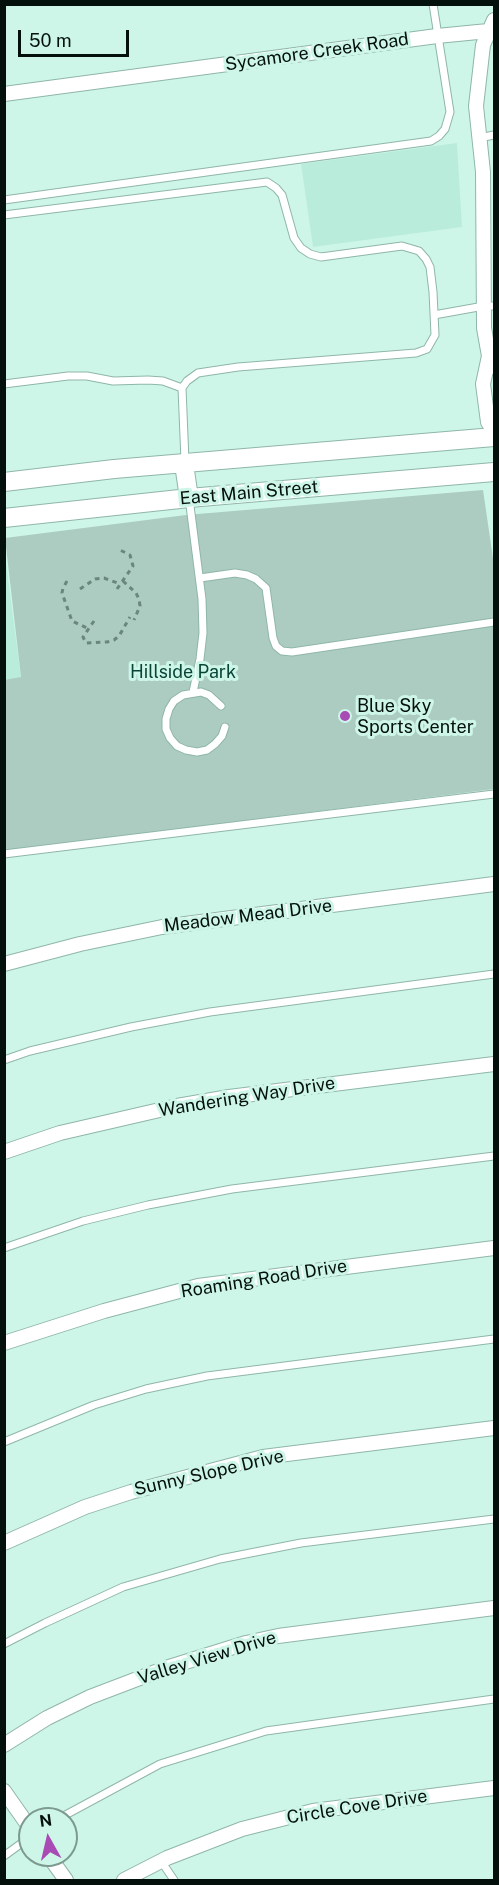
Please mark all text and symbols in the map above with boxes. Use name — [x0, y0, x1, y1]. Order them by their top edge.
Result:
scale bar — [21, 18, 132, 56]
street label: Sycamore Creek Road — [224, 28, 410, 76]
text: 50 m — [29, 30, 72, 51]
street label: East Main Street — [179, 476, 319, 510]
park label: Hillside Park — [130, 661, 236, 683]
place label: Blue Sky Sports Center — [357, 695, 474, 738]
marker: Blue Sky Sports Center — [338, 709, 352, 723]
street label: Meadow Mead Drive — [163, 895, 333, 937]
street label: Wandering Way Drive — [157, 1072, 337, 1122]
street label: Roaming Road Drive — [179, 1255, 349, 1303]
street label: Sunny Slope Drive — [132, 1445, 286, 1501]
street label: Valley View Drive — [135, 1627, 279, 1689]
street label: Circle Cove Drive — [285, 1785, 429, 1829]
north arrow — [18, 1807, 78, 1867]
text: N — [38, 1810, 53, 1831]

